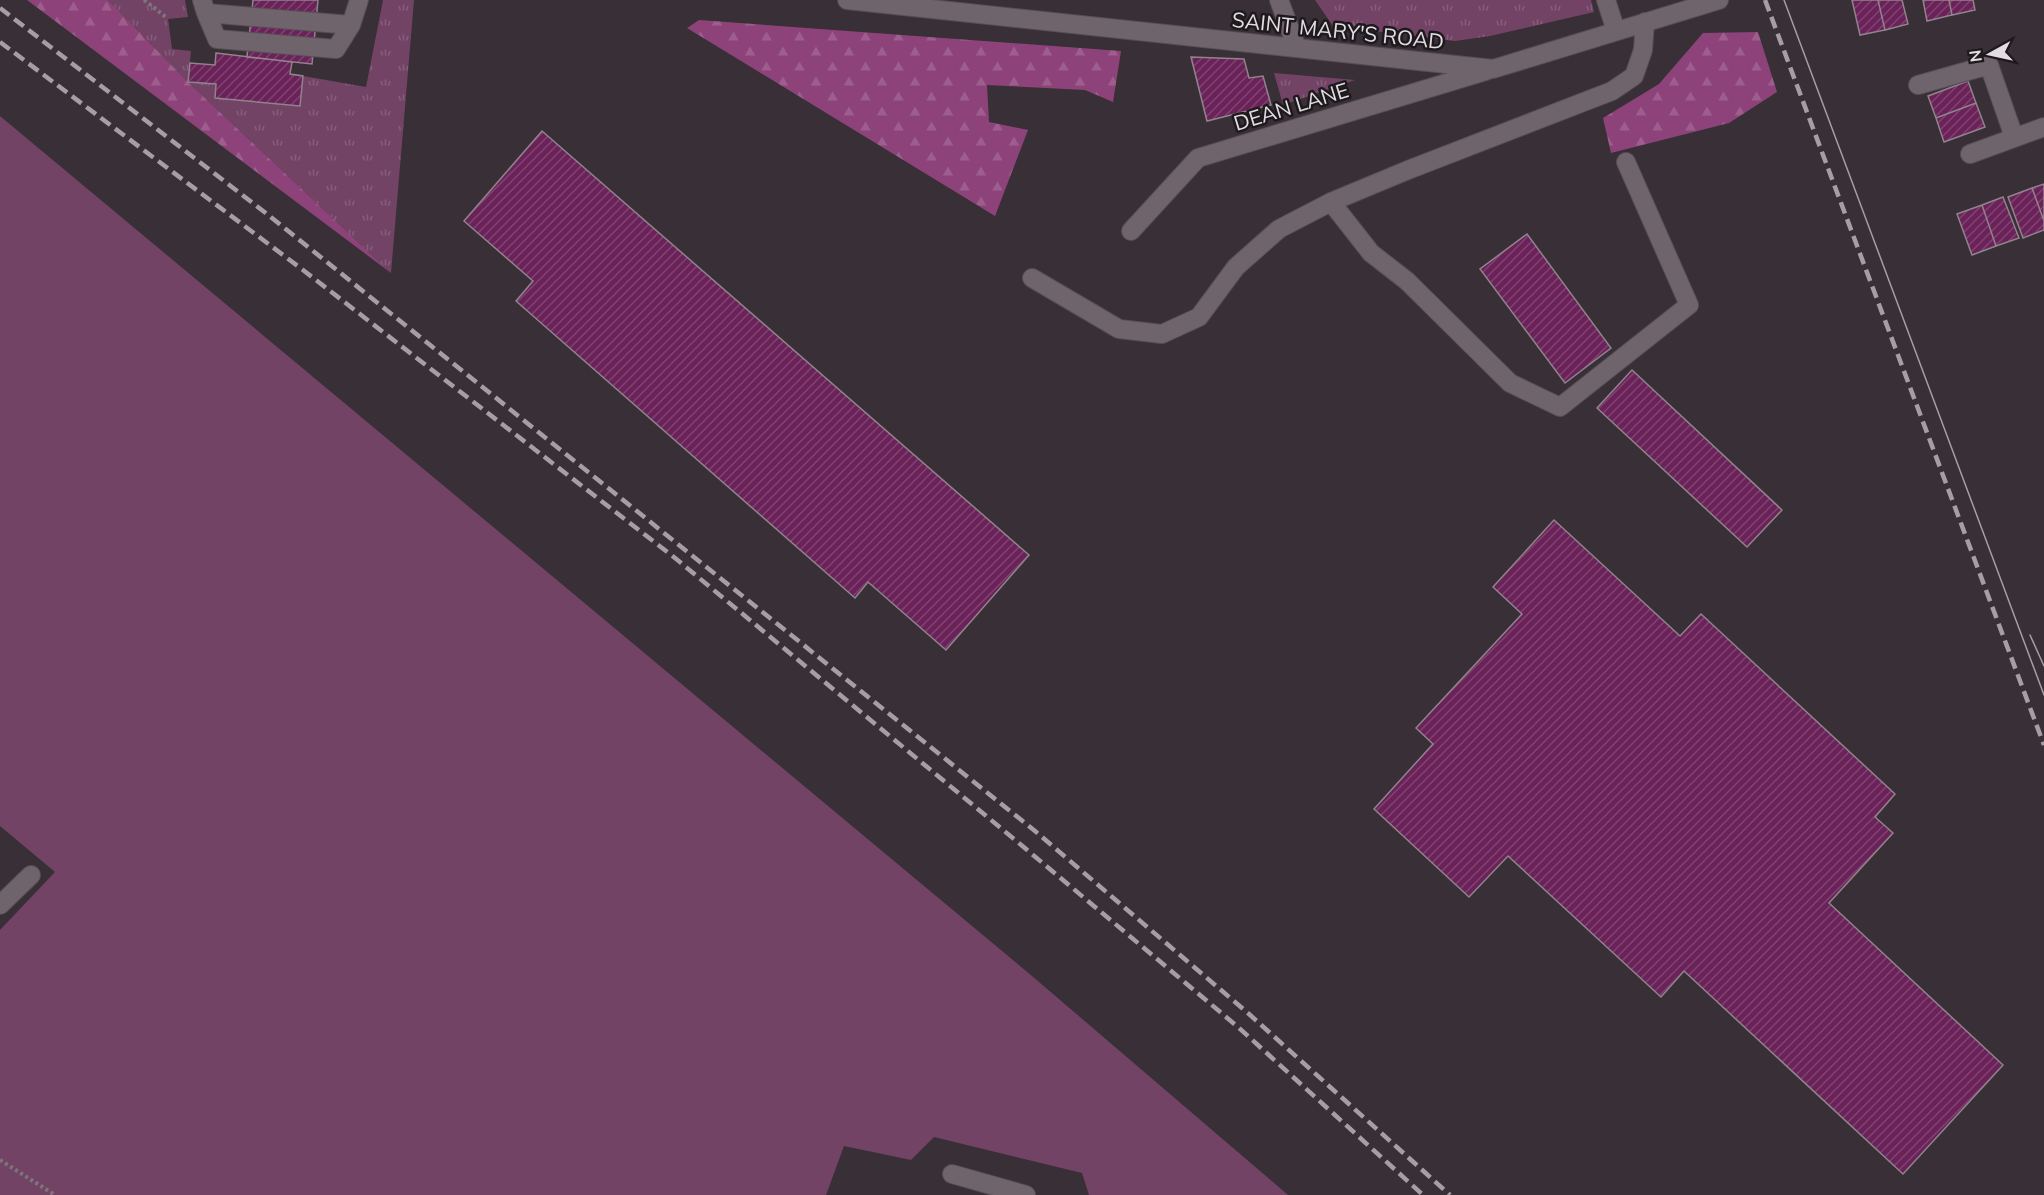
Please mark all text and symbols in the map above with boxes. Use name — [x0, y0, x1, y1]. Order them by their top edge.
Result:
street label: SAINT MARY'S ROAD — [1231, 6, 1445, 54]
north arrow — [1960, 24, 2020, 84]
text: N — [1964, 49, 1986, 63]
street label: DEAN LANE — [1230, 76, 1352, 136]

